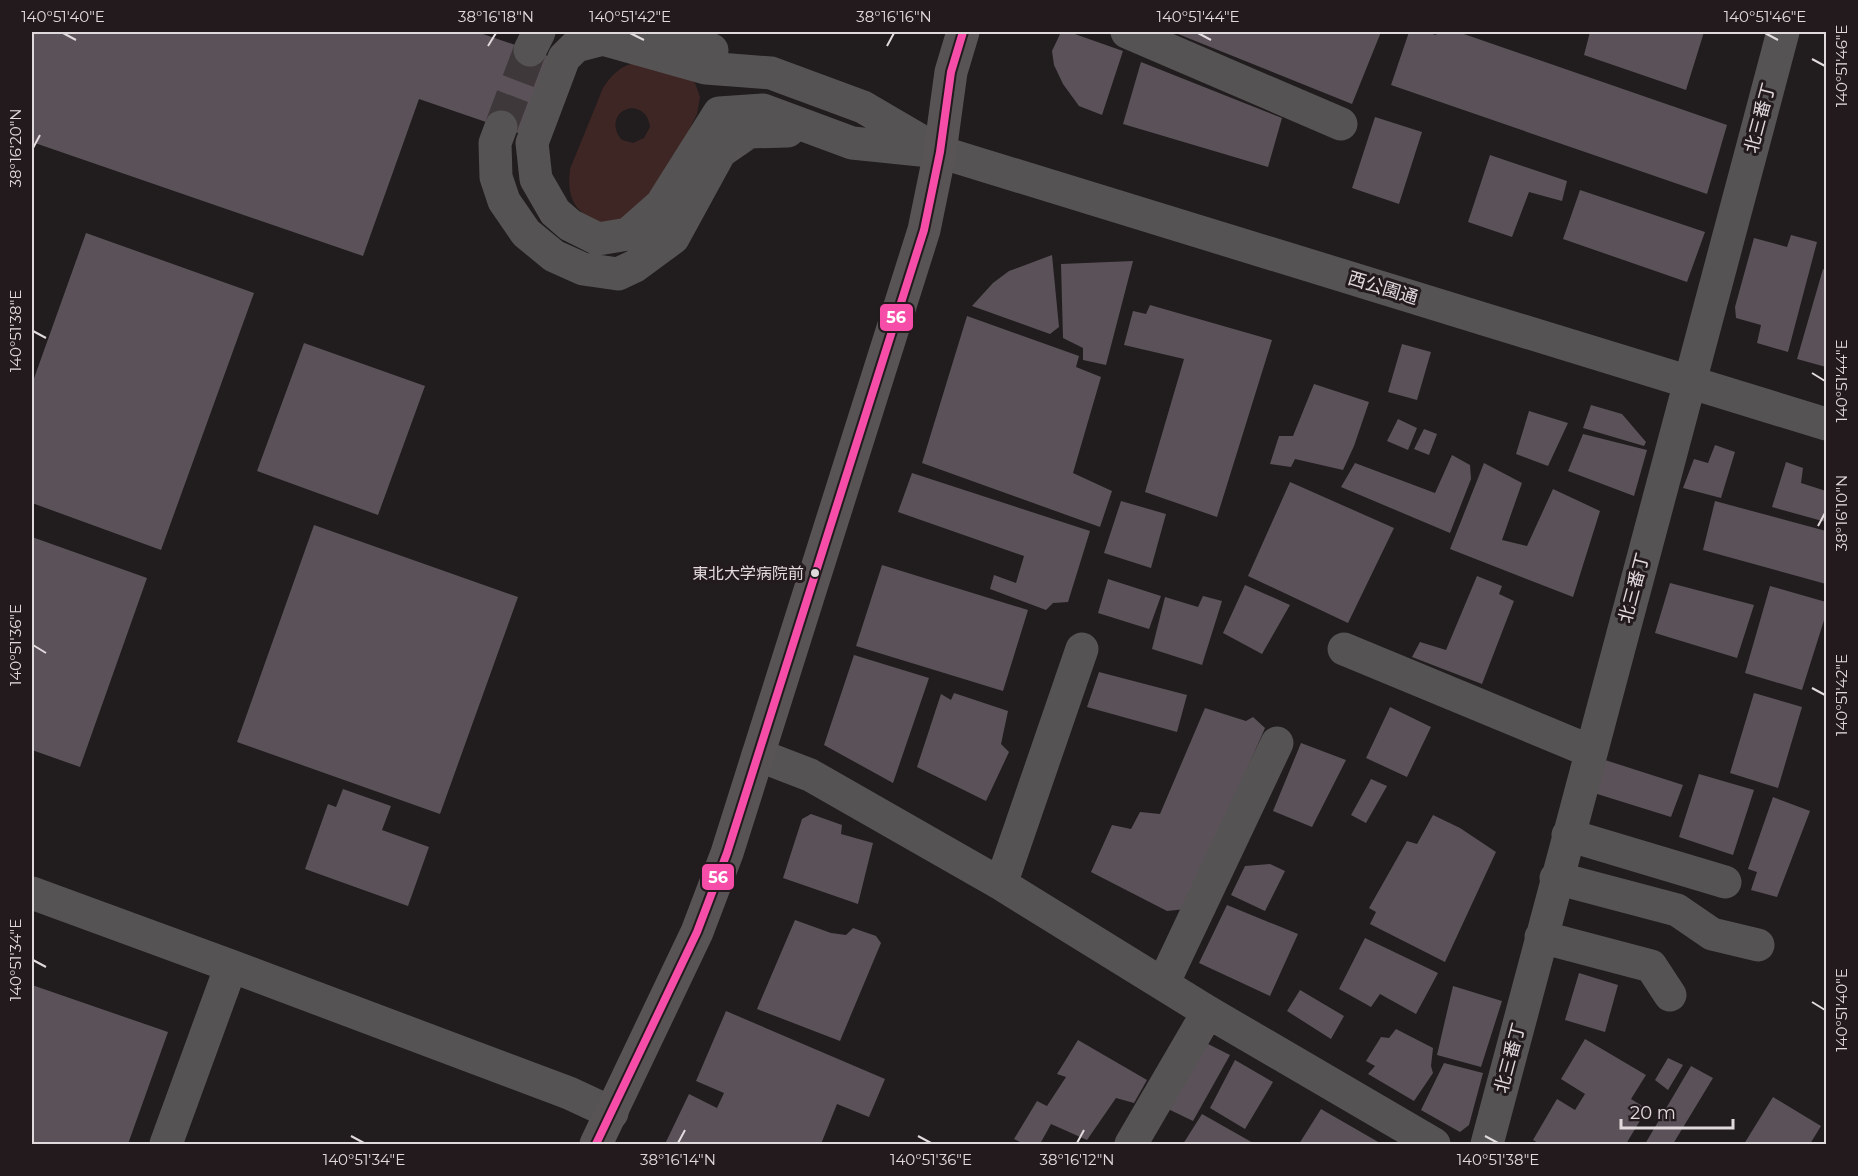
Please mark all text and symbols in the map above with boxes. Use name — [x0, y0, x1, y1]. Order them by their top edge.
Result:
text: 140°51'40"E — [21, 7, 105, 26]
text: 38°16'18"N — [458, 7, 534, 26]
text: 140°51'42"E — [589, 7, 671, 26]
text: 38°16'16"N — [856, 7, 932, 26]
text: 140°51'44"E — [1156, 7, 1240, 26]
text: 140°51'46"E — [1724, 7, 1806, 26]
text: 140°51'46"E — [1832, 25, 1851, 107]
street label: 北三番丁 — [1740, 80, 1780, 156]
text: 38°16'20"N — [6, 108, 25, 188]
street label: 西公園通 — [1345, 267, 1421, 309]
text: 140°51'38"E — [6, 290, 25, 372]
line badge: 56 — [879, 303, 914, 332]
text: 56 — [886, 308, 906, 327]
text: 140°51'44"E — [1832, 339, 1851, 423]
text: 38°16'10"N — [1832, 475, 1851, 551]
street label: 北三番丁 — [1614, 550, 1654, 626]
place label: 東北大学病院前 — [692, 564, 804, 583]
marker: 東北大学病院前 — [809, 567, 821, 579]
text: 140°51'36"E — [6, 604, 25, 686]
text: 140°51'42"E — [1832, 654, 1851, 736]
line badge: 56 — [701, 863, 735, 891]
text: 56 — [708, 868, 728, 887]
text: 140°51'34"E — [6, 919, 25, 1001]
text: 140°51'40"E — [1832, 968, 1851, 1052]
street label: 北三番丁 — [1490, 1020, 1530, 1096]
scale bar — [1621, 1092, 1734, 1130]
text: 20 m — [1630, 1102, 1676, 1124]
text: 140°51'34"E — [323, 1150, 405, 1169]
text: 38°16'14"N — [640, 1150, 716, 1169]
text: 140°51'36"E — [890, 1150, 972, 1169]
text: 38°16'12"N — [1040, 1150, 1114, 1169]
text: 140°51'38"E — [1457, 1150, 1539, 1169]

